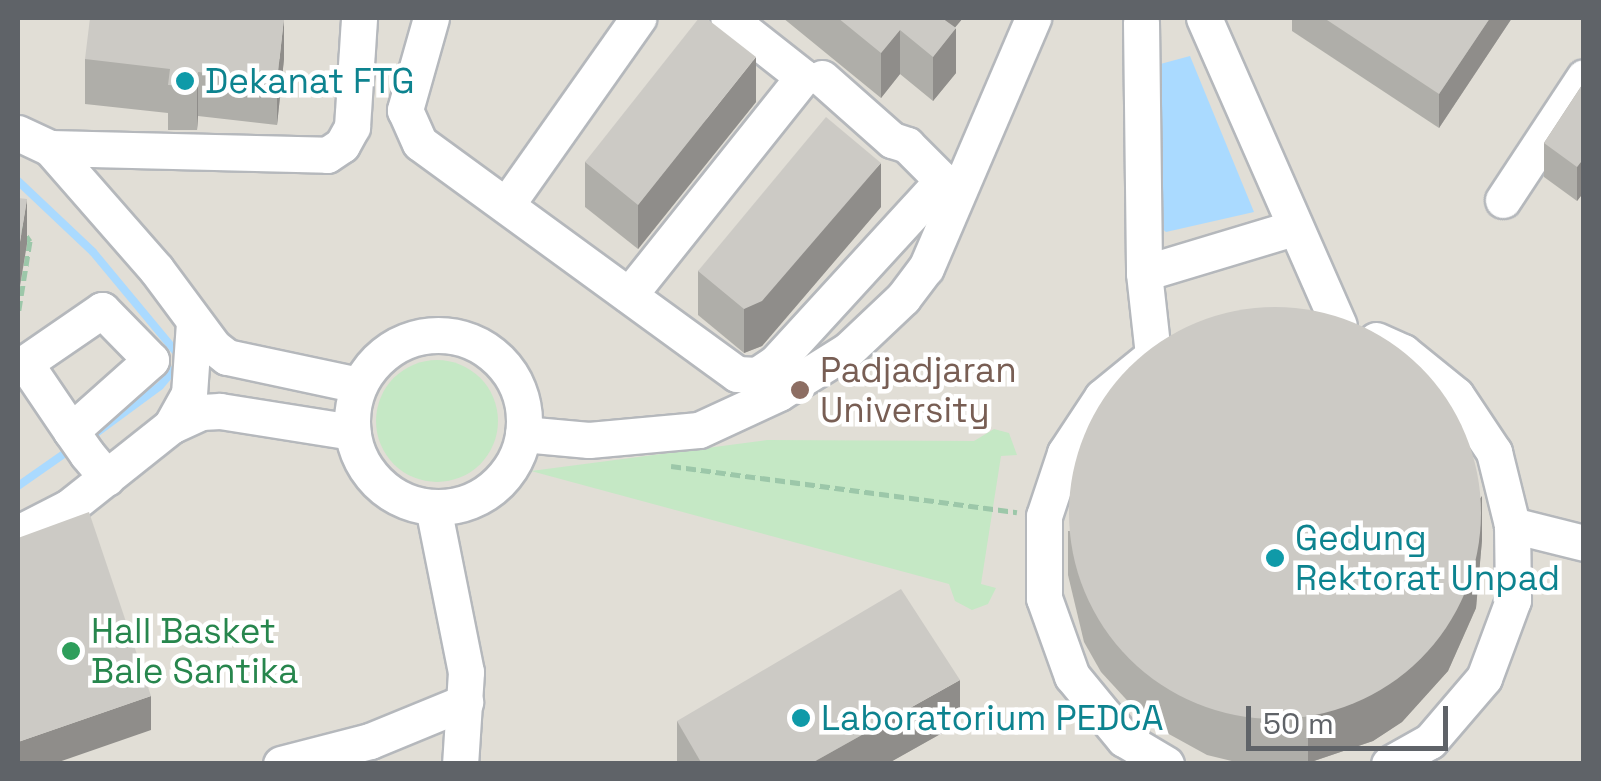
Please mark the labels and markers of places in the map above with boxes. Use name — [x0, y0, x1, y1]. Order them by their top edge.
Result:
place label: Dekanat FTG — [205, 60, 415, 102]
marker: Dekanat FTG — [174, 70, 196, 92]
place label: Padjadjaran University — [820, 349, 1017, 431]
marker: Padjadjaran University — [789, 379, 811, 401]
place label: Gedung Rektorat Unpad — [1295, 517, 1560, 599]
marker: Gedung Rektorat Unpad — [1264, 547, 1286, 569]
place label: Hall Basket Bale Santika — [91, 610, 298, 692]
marker: Hall Basket Bale Santika — [60, 640, 82, 662]
place label: Laboratorium PEDCA — [821, 697, 1164, 739]
marker: Laboratorium PEDCA — [790, 707, 812, 729]

